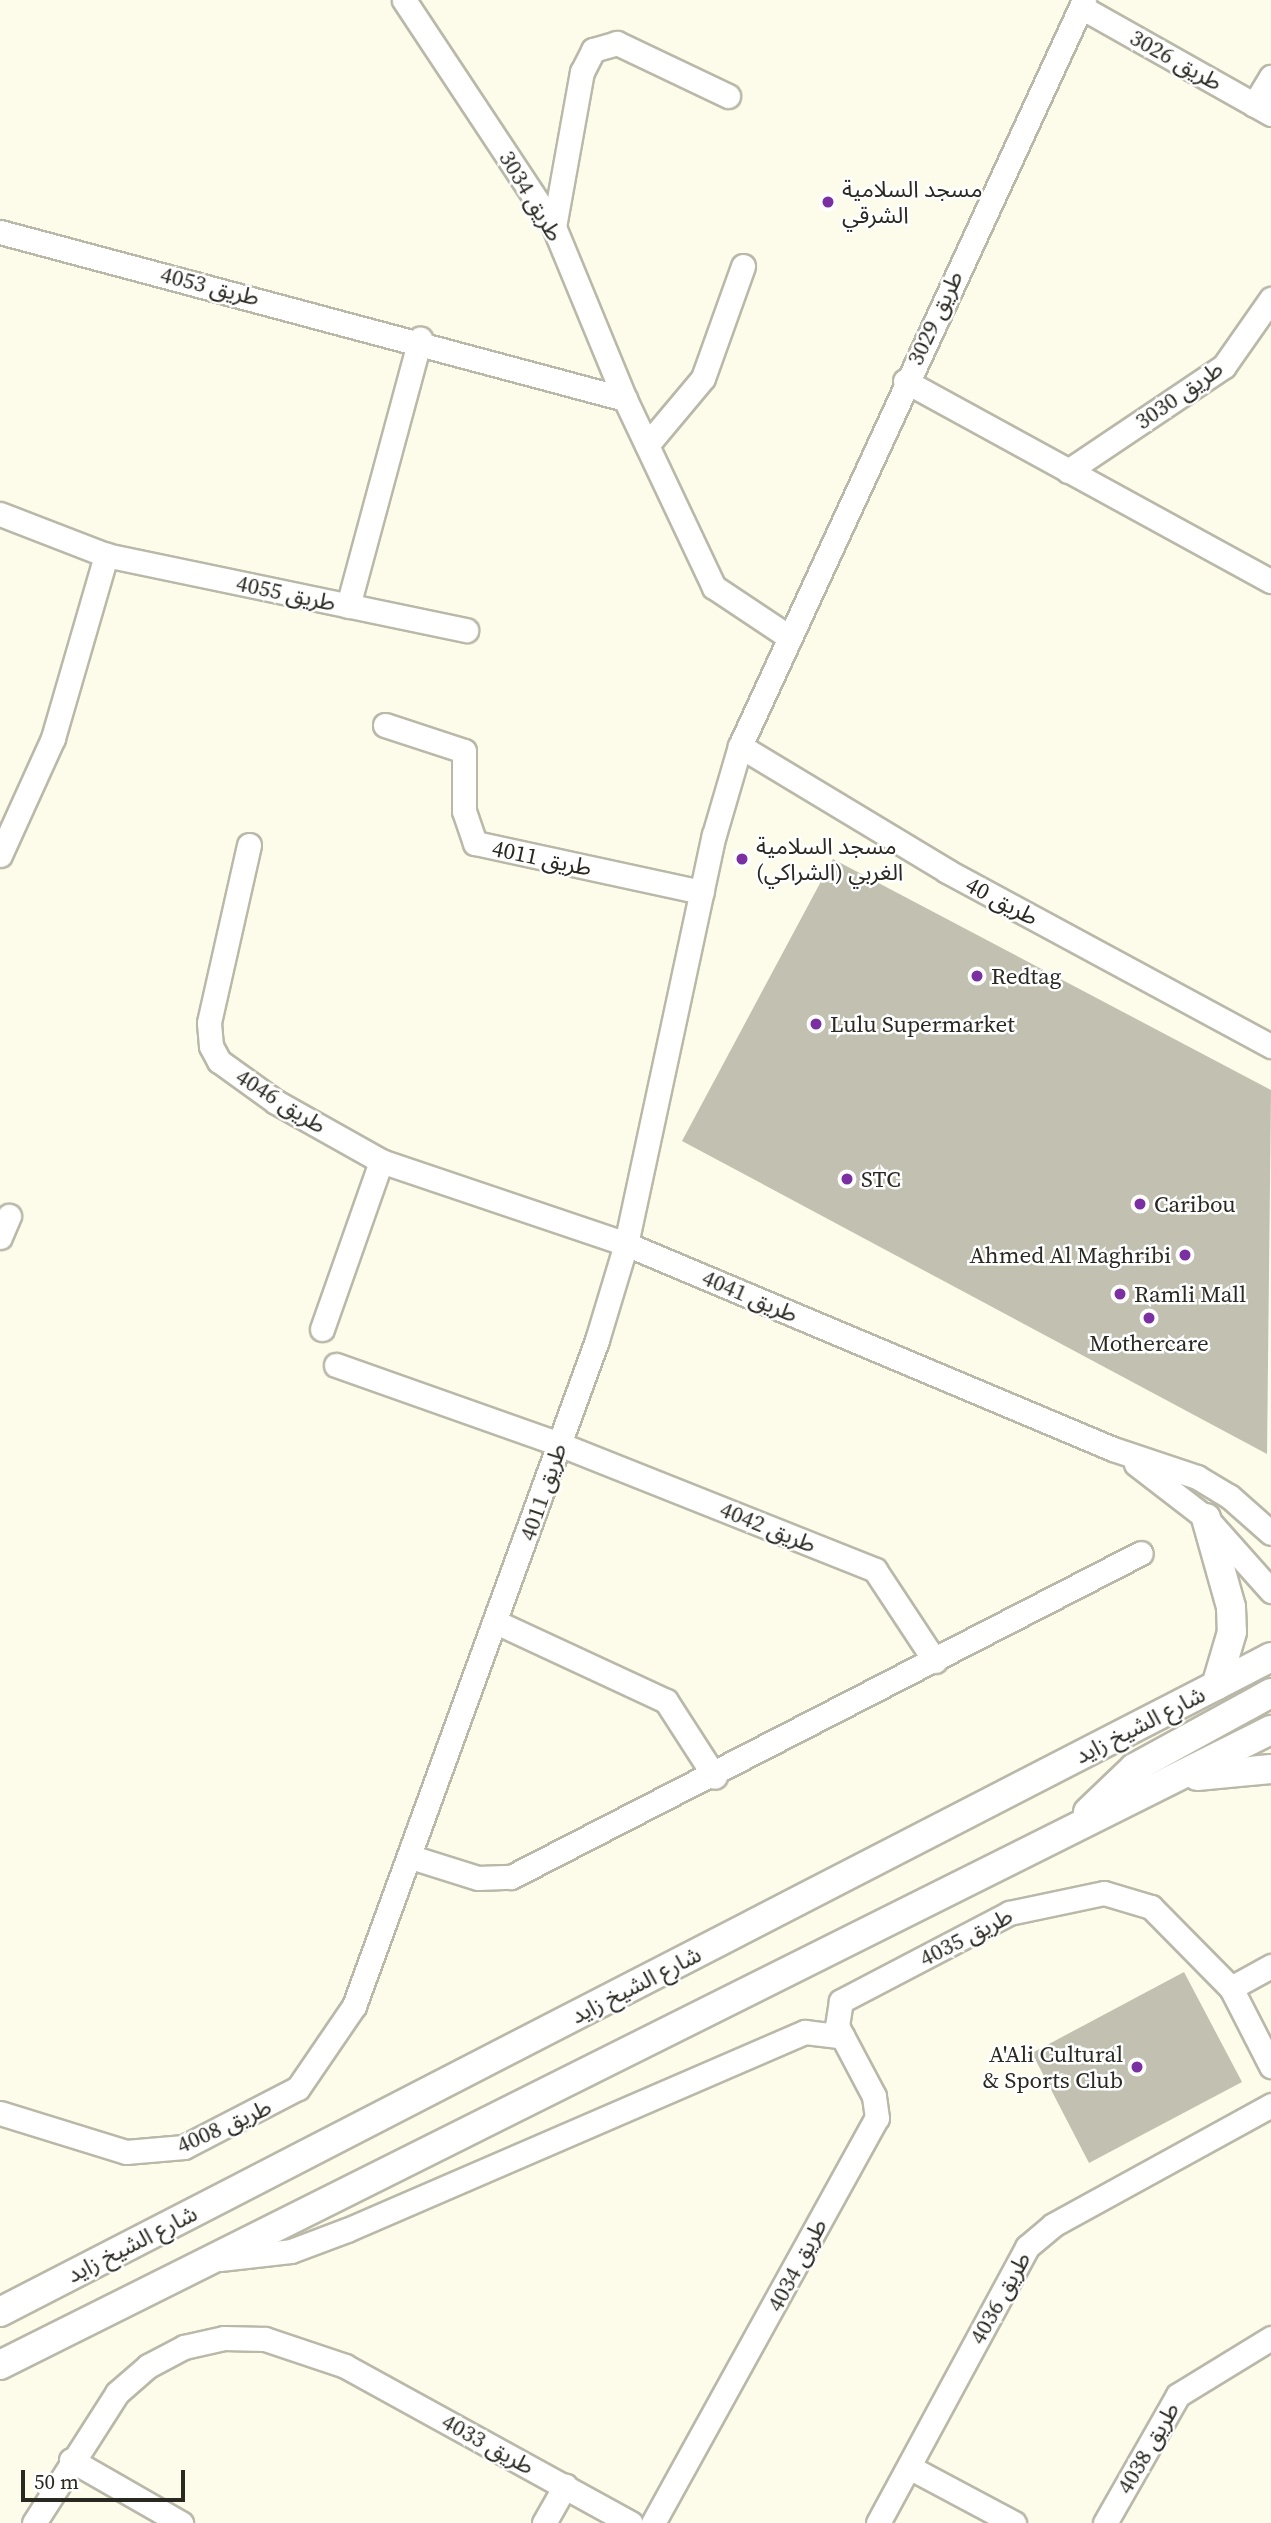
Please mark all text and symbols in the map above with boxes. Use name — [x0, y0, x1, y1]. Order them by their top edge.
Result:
street label: طريق 3026 — [1125, 23, 1227, 97]
street label: طريق 3034 — [493, 146, 569, 246]
place label: مسجد السلامية الشرقي — [842, 175, 982, 229]
marker: مسجد السلامية الشرقي — [820, 194, 836, 210]
street label: طريق 4053 — [158, 260, 262, 312]
street label: طريق 3029 — [901, 266, 969, 370]
street label: طريق 3030 — [1130, 355, 1228, 435]
street label: طريق 4055 — [234, 569, 338, 617]
place label: مسجد السلامية الغربي (الشراكي) — [756, 832, 903, 886]
street label: طريق 4011 — [490, 834, 594, 882]
marker: مسجد السلامية الغربي (الشراكي) — [734, 851, 750, 867]
street label: طريق 40 — [961, 871, 1043, 931]
place label: Redtag — [991, 962, 1061, 990]
marker: Redtag — [969, 968, 985, 984]
place label: Lulu Supermarket — [830, 1010, 1015, 1038]
marker: Lulu Supermarket — [808, 1016, 824, 1032]
street label: طريق 4046 — [231, 1063, 331, 1139]
place label: STC — [861, 1165, 901, 1193]
marker: STC — [839, 1171, 855, 1187]
place label: Caribou — [1154, 1190, 1236, 1218]
marker: Caribou — [1132, 1196, 1148, 1212]
place label: Ahmed Al Maghribi — [970, 1241, 1171, 1269]
marker: Ahmed Al Maghribi — [1177, 1247, 1193, 1263]
street label: طريق 4041 — [698, 1264, 802, 1328]
place label: Ramli Mall — [1134, 1280, 1246, 1308]
marker: Ramli Mall — [1112, 1286, 1128, 1302]
marker: Mothercare — [1141, 1310, 1157, 1326]
place label: Mothercare — [1089, 1329, 1209, 1357]
street label: طريق 4011 — [514, 1440, 572, 1544]
street label: طريق 4042 — [716, 1495, 820, 1559]
street label: شارع الشيخ زايد — [1070, 1680, 1210, 1770]
street label: طريق 4035 — [915, 1902, 1017, 1972]
street label: شارع الشيخ زايد — [566, 1940, 706, 2030]
place label: A'Ali Cultural & Sports Club — [983, 2040, 1123, 2094]
marker: A'Ali Cultural & Sports Club — [1129, 2059, 1145, 2075]
street label: طريق 4008 — [172, 2093, 276, 2159]
street label: شارع الشيخ زايد — [62, 2199, 202, 2289]
street label: طريق 4034 — [761, 2214, 833, 2316]
street label: طريق 4036 — [963, 2247, 1037, 2349]
street label: طريق 4038 — [1111, 2397, 1185, 2499]
street label: طريق 4033 — [437, 2407, 539, 2481]
scale bar — [24, 2456, 189, 2500]
text: 50 m — [34, 2467, 79, 2496]

